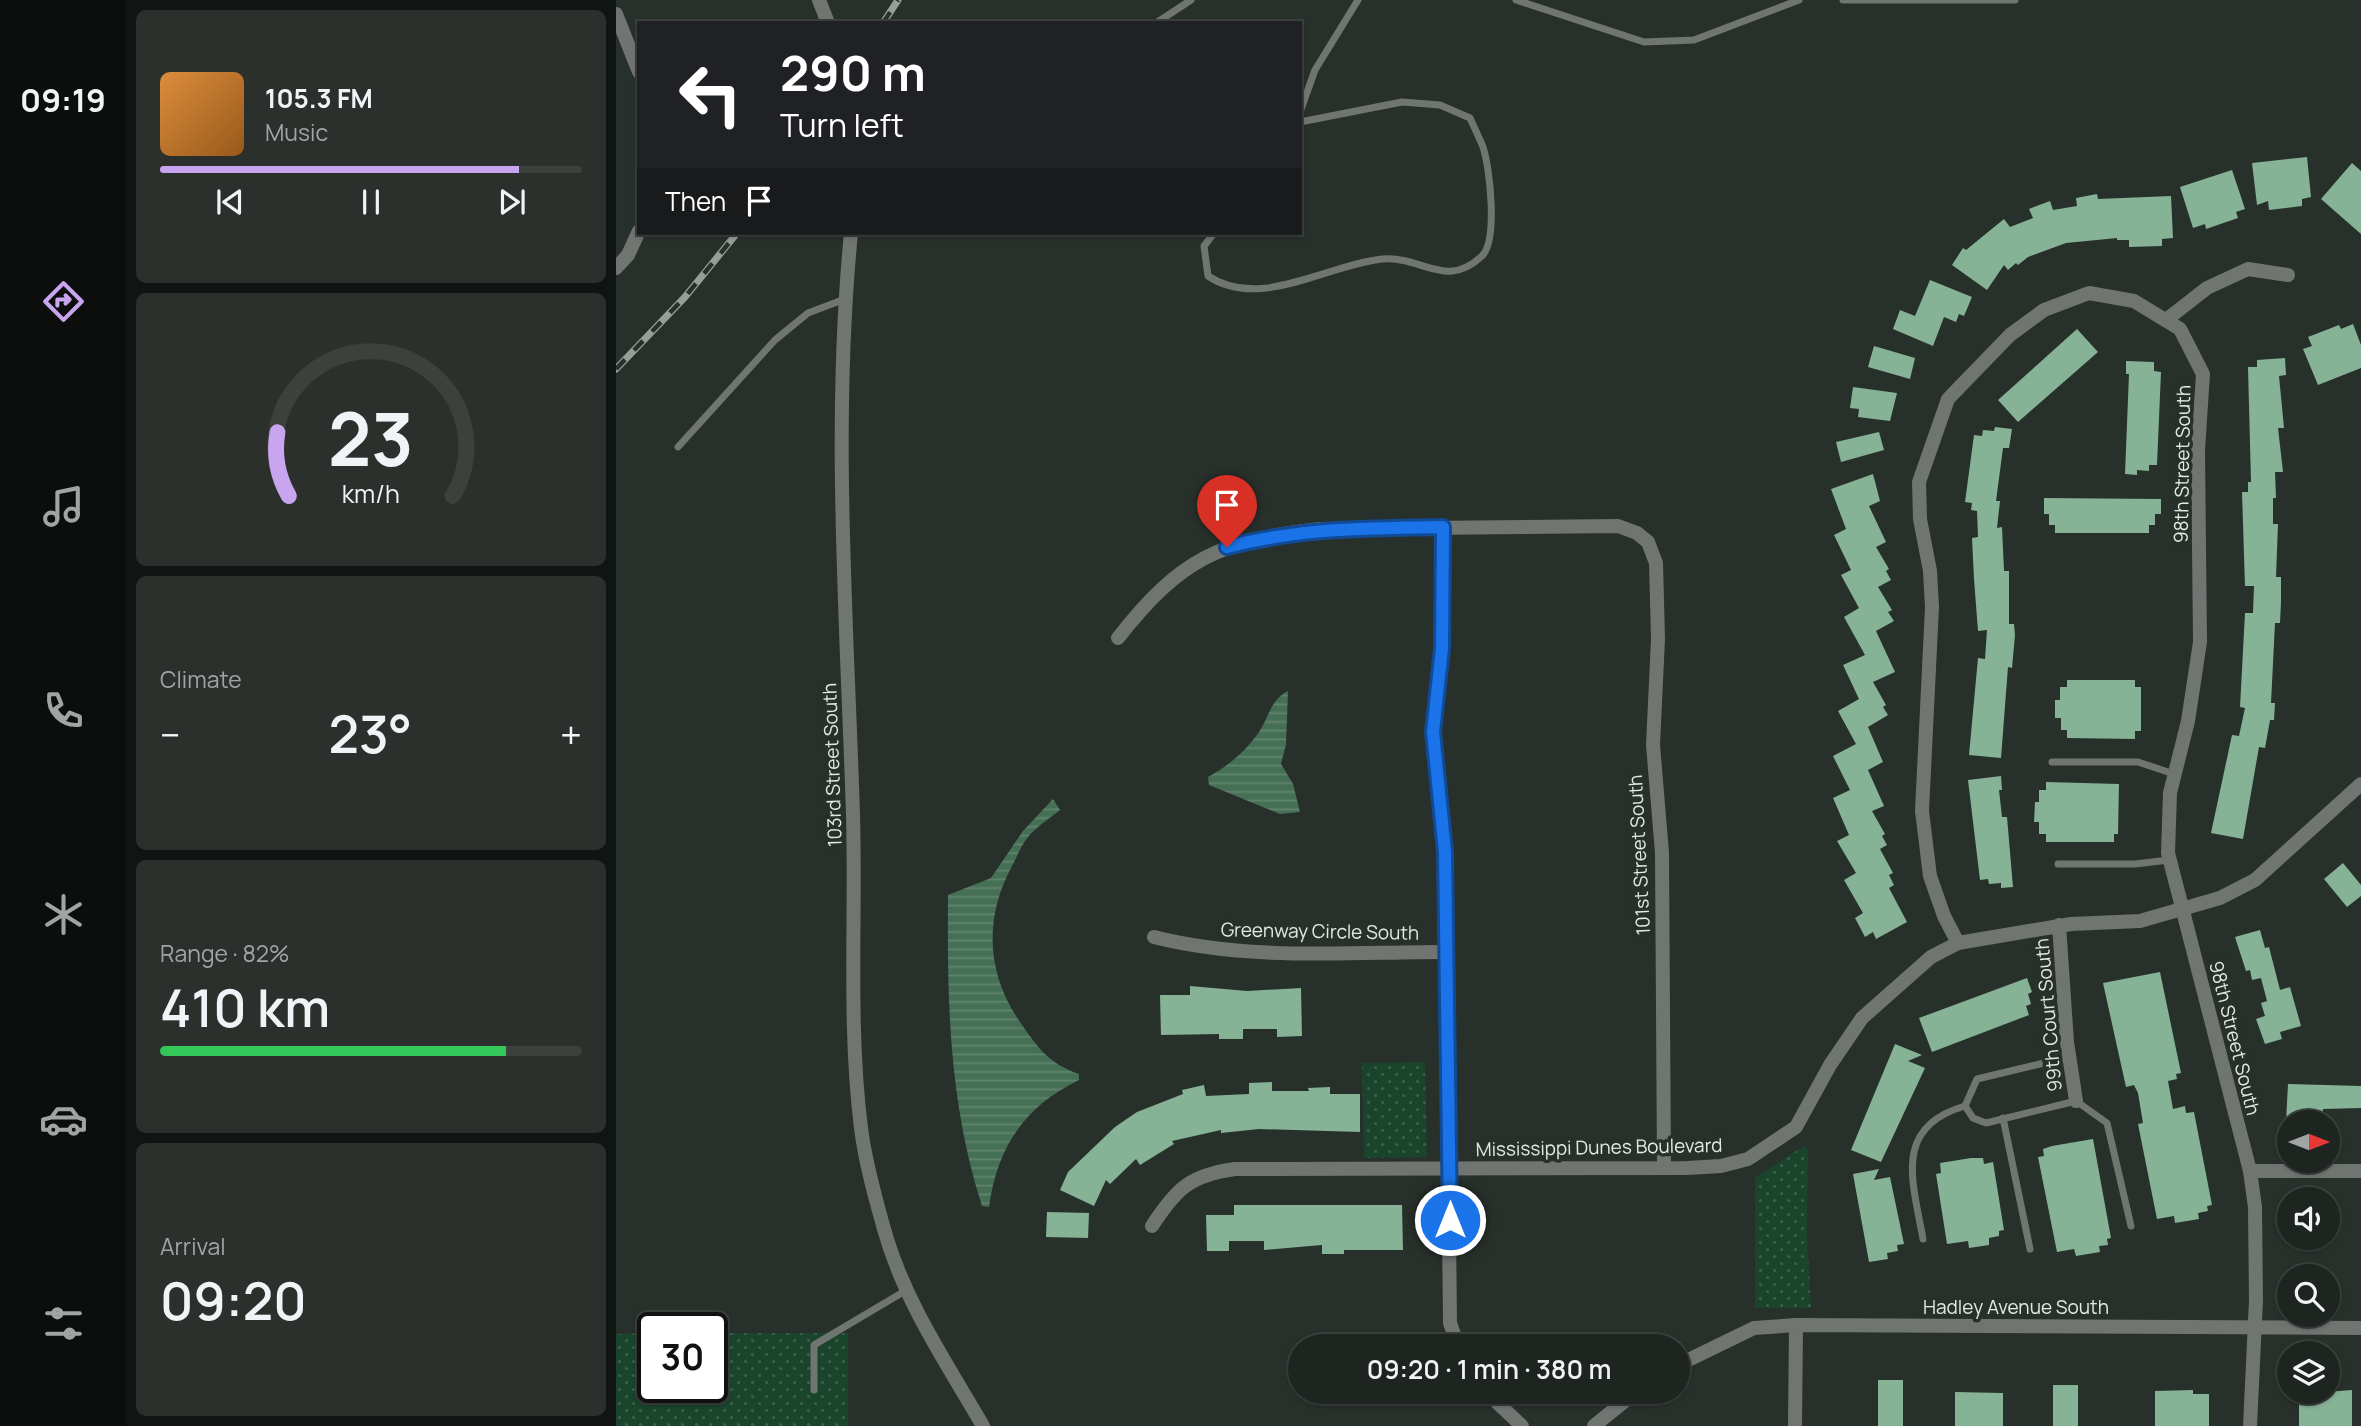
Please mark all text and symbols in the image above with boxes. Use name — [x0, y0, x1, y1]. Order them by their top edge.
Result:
text: 290 m — [780, 39, 926, 106]
icon: left — [665, 49, 756, 140]
text: 09:19 — [20, 78, 106, 122]
text: 105.3 FM — [265, 80, 373, 116]
text: Turn left — [780, 103, 904, 147]
text: Music — [265, 116, 328, 148]
icon: arrive — [740, 182, 778, 220]
icon: previous — [211, 183, 249, 221]
icon: pause — [352, 183, 390, 221]
icon: next — [493, 183, 531, 221]
text: Then — [665, 183, 726, 219]
icon: directions — [39, 277, 88, 326]
street label: 98th Street South — [2168, 385, 2196, 543]
text: 23 — [328, 388, 414, 488]
pin — [1197, 475, 1257, 547]
text: km/h — [342, 476, 400, 511]
icon: music — [39, 482, 88, 531]
icon: arrive — [1208, 486, 1246, 524]
text: Climate — [160, 663, 242, 695]
street label: 103rd Street South — [816, 683, 848, 847]
icon: phone — [39, 686, 88, 735]
text: 23° — [328, 698, 412, 769]
text: − — [160, 708, 181, 760]
text: + — [560, 708, 582, 760]
street label: 101st Street South — [1622, 774, 1656, 936]
icon: climate — [39, 890, 88, 939]
street label: Greenway Circle South — [1221, 916, 1419, 946]
text: Range · 82% — [160, 937, 290, 969]
street label: 99th Court South — [2028, 937, 2068, 1093]
street label: 98th Street South — [2203, 958, 2267, 1118]
text: 410 km — [160, 972, 330, 1043]
icon: car — [39, 1095, 88, 1144]
north arrow — [2277, 1110, 2340, 1172]
map controls — [2277, 1110, 2340, 1404]
street label: Mississippi Dunes Boulevard — [1475, 1132, 1723, 1162]
position arrow — [1413, 1183, 1487, 1257]
button: sound — [2277, 1187, 2340, 1250]
text: Arrival — [160, 1230, 226, 1262]
button: search — [2277, 1264, 2340, 1327]
text: 09:20 — [160, 1265, 307, 1336]
street label: Hadley Avenue South — [1923, 1294, 2109, 1320]
icon: filters — [39, 1299, 88, 1348]
speed limit sign: 30 — [637, 1312, 728, 1403]
button: layers — [2277, 1341, 2340, 1404]
text: 09:20 · 1 min · 380 m — [1367, 1351, 1611, 1387]

